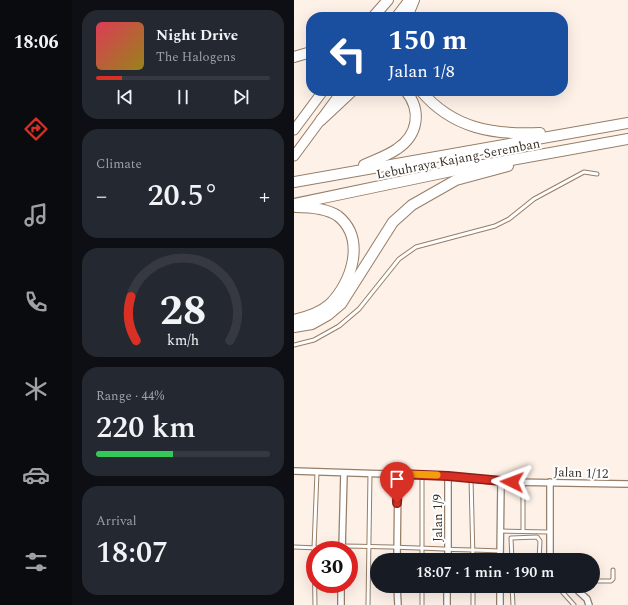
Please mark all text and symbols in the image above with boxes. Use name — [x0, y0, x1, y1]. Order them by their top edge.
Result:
text: 150 m — [388, 19, 467, 62]
text: Night Drive — [156, 24, 238, 47]
icon: left — [322, 28, 374, 80]
text: 18:06 — [13, 29, 59, 56]
text: The Halogens — [156, 47, 236, 67]
text: Jalan 1/8 — [388, 58, 455, 85]
icon: previous — [114, 86, 136, 108]
icon: pause — [172, 86, 194, 108]
icon: next — [230, 86, 252, 108]
icon: directions — [22, 115, 50, 143]
street label: Lebuhraya Kajang-Seremban — [375, 133, 542, 185]
text: Climate — [96, 154, 142, 174]
text: 20.5° — [147, 173, 219, 219]
text: − — [96, 180, 107, 213]
text: + — [259, 180, 270, 213]
icon: music — [22, 201, 50, 229]
text: 28 — [160, 279, 206, 342]
icon: phone — [22, 288, 50, 316]
text: km/h — [167, 329, 199, 351]
icon: climate — [22, 375, 50, 403]
text: Range · 44% — [96, 386, 164, 406]
text: 220 km — [96, 405, 196, 451]
icon: car — [22, 461, 50, 489]
position arrow — [491, 461, 533, 503]
pin — [380, 462, 414, 503]
street label: Jalan 1/12 — [553, 462, 609, 484]
icon: arrive — [386, 468, 408, 490]
street label: Jalan 1/9 — [428, 493, 448, 542]
text: Arrival — [96, 511, 137, 531]
text: 18:07 — [96, 530, 168, 576]
speed limit sign: 30 — [306, 541, 358, 593]
icon: filters — [22, 548, 50, 576]
text: 18:07 · 1 min · 190 m — [416, 561, 554, 584]

